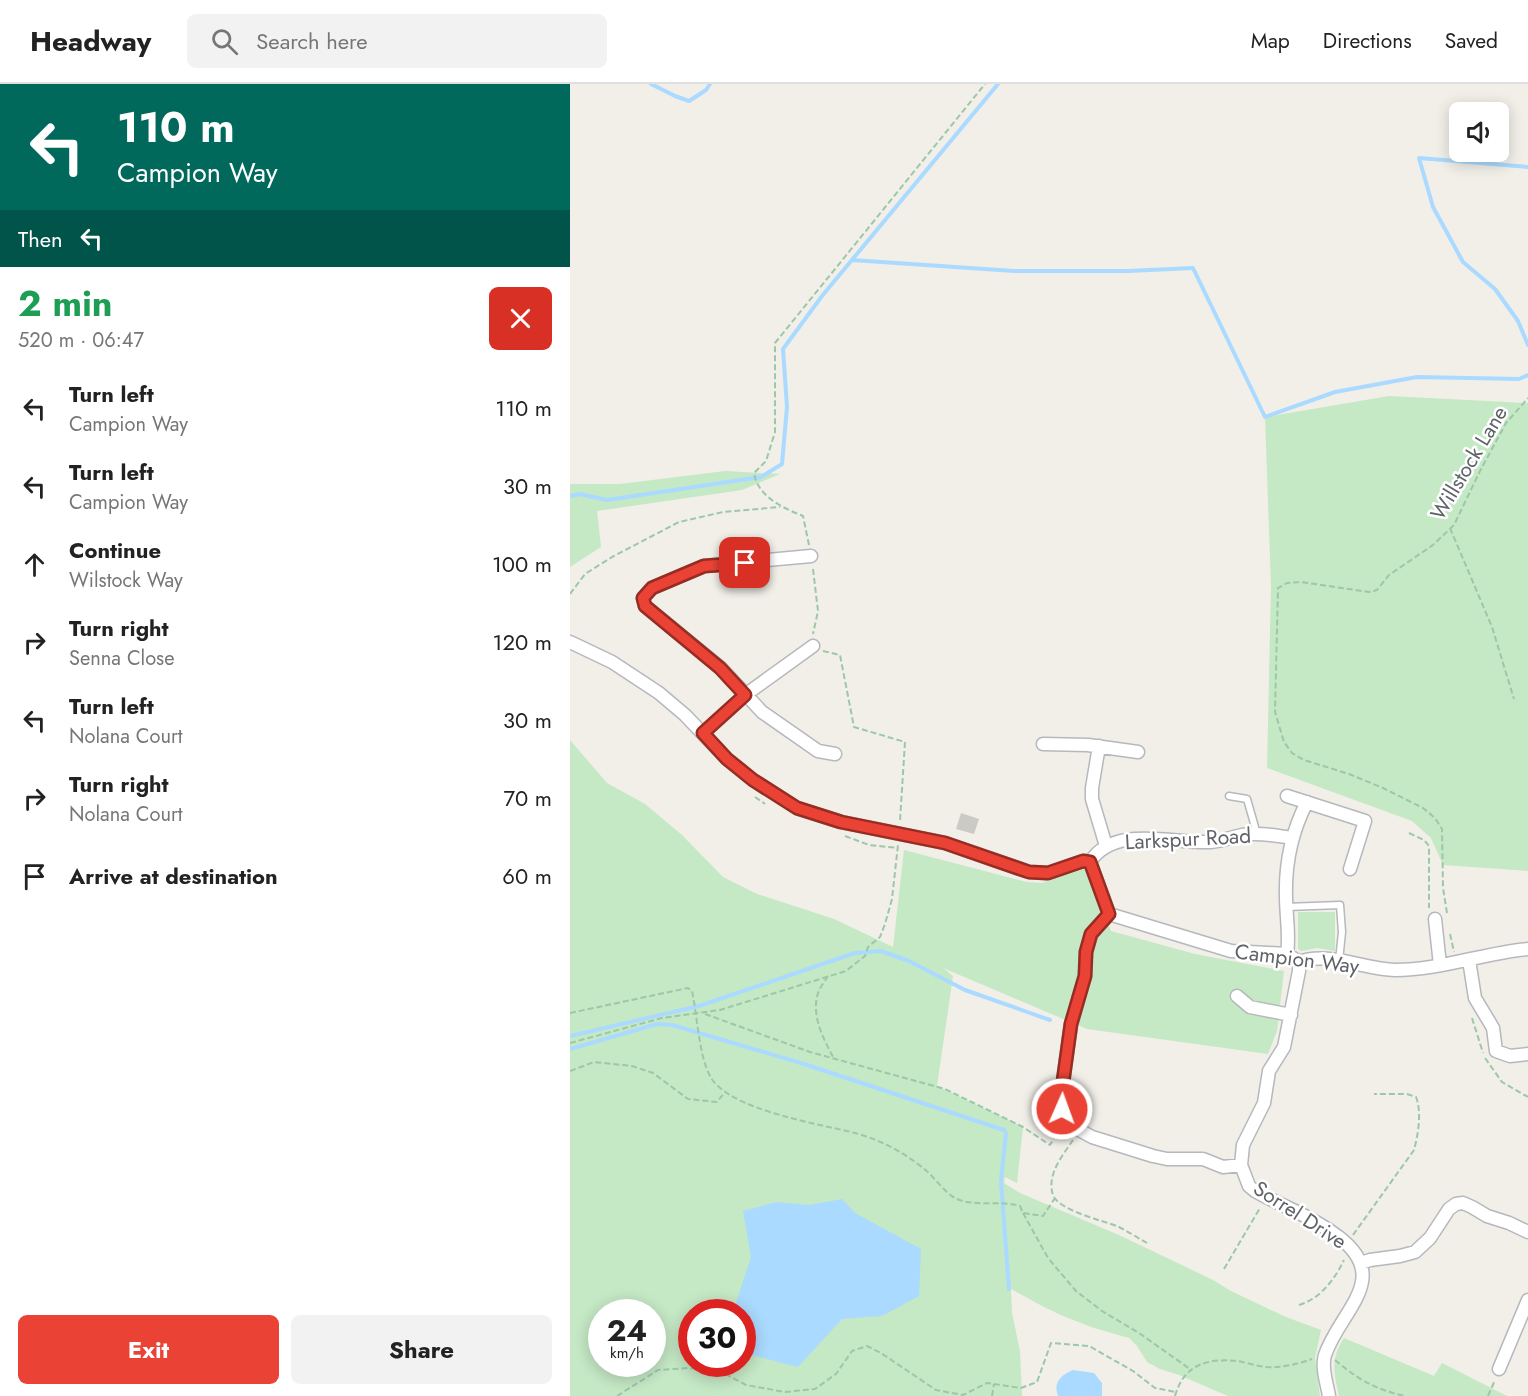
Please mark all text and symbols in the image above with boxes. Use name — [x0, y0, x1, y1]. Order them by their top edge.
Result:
search box — [187, 14, 607, 68]
text: Headway — [30, 21, 151, 62]
icon: search — [208, 25, 241, 58]
text: Search here — [256, 25, 368, 57]
text: Map — [1251, 26, 1290, 56]
text: Directions — [1323, 26, 1412, 56]
text: Saved — [1445, 26, 1498, 56]
text: 110 m — [117, 97, 235, 158]
map controls — [1449, 102, 1509, 162]
button: sound — [1449, 102, 1509, 162]
icon: left — [18, 108, 96, 186]
text: Campion Way — [117, 153, 278, 192]
icon: left — [75, 222, 108, 255]
text: Then — [18, 223, 63, 255]
text: 2 min — [18, 277, 113, 329]
button: close — [489, 287, 552, 350]
text: 520 m · 06:47 — [18, 326, 144, 355]
text: Turn left — [69, 378, 154, 410]
icon: left — [18, 392, 51, 425]
text: 110 m — [495, 392, 552, 424]
street label: Willstock Lane — [1423, 400, 1515, 526]
text: Campion Way — [69, 410, 188, 439]
text: Turn left — [69, 456, 154, 488]
icon: left — [18, 470, 51, 503]
text: 30 m — [503, 470, 552, 502]
text: Campion Way — [69, 488, 188, 517]
text: Continue — [69, 534, 161, 566]
pin — [719, 537, 770, 588]
icon: arrive — [728, 546, 761, 579]
icon: ahead — [18, 548, 51, 581]
text: 100 m — [492, 548, 552, 580]
text: Wilstock Way — [69, 566, 183, 595]
text: Turn right — [69, 612, 169, 644]
icon: right — [18, 626, 51, 659]
text: 120 m — [493, 626, 552, 658]
text: Senna Close — [69, 644, 174, 673]
text: Turn left — [69, 690, 154, 722]
icon: left — [18, 704, 51, 737]
text: 30 m — [503, 704, 552, 736]
text: Nolana Court — [69, 722, 183, 751]
text: Turn right — [69, 768, 169, 800]
icon: right — [18, 782, 51, 815]
text: 70 m — [503, 782, 552, 814]
text: Nolana Court — [69, 800, 183, 829]
street label: Larkspur Road — [1124, 821, 1252, 857]
icon: arrive — [18, 860, 51, 893]
text: Arrive at destination — [69, 860, 278, 892]
text: 60 m — [502, 860, 552, 892]
street label: Campion Way — [1233, 936, 1362, 982]
position arrow — [1030, 1077, 1094, 1141]
street label: Sorrel Drive — [1248, 1174, 1353, 1256]
speed limit sign: 30 — [678, 1299, 756, 1377]
text: 24 — [607, 1309, 647, 1352]
button: Exit — [18, 1315, 279, 1384]
button: Share — [291, 1315, 552, 1384]
text: km/h — [610, 1342, 644, 1364]

